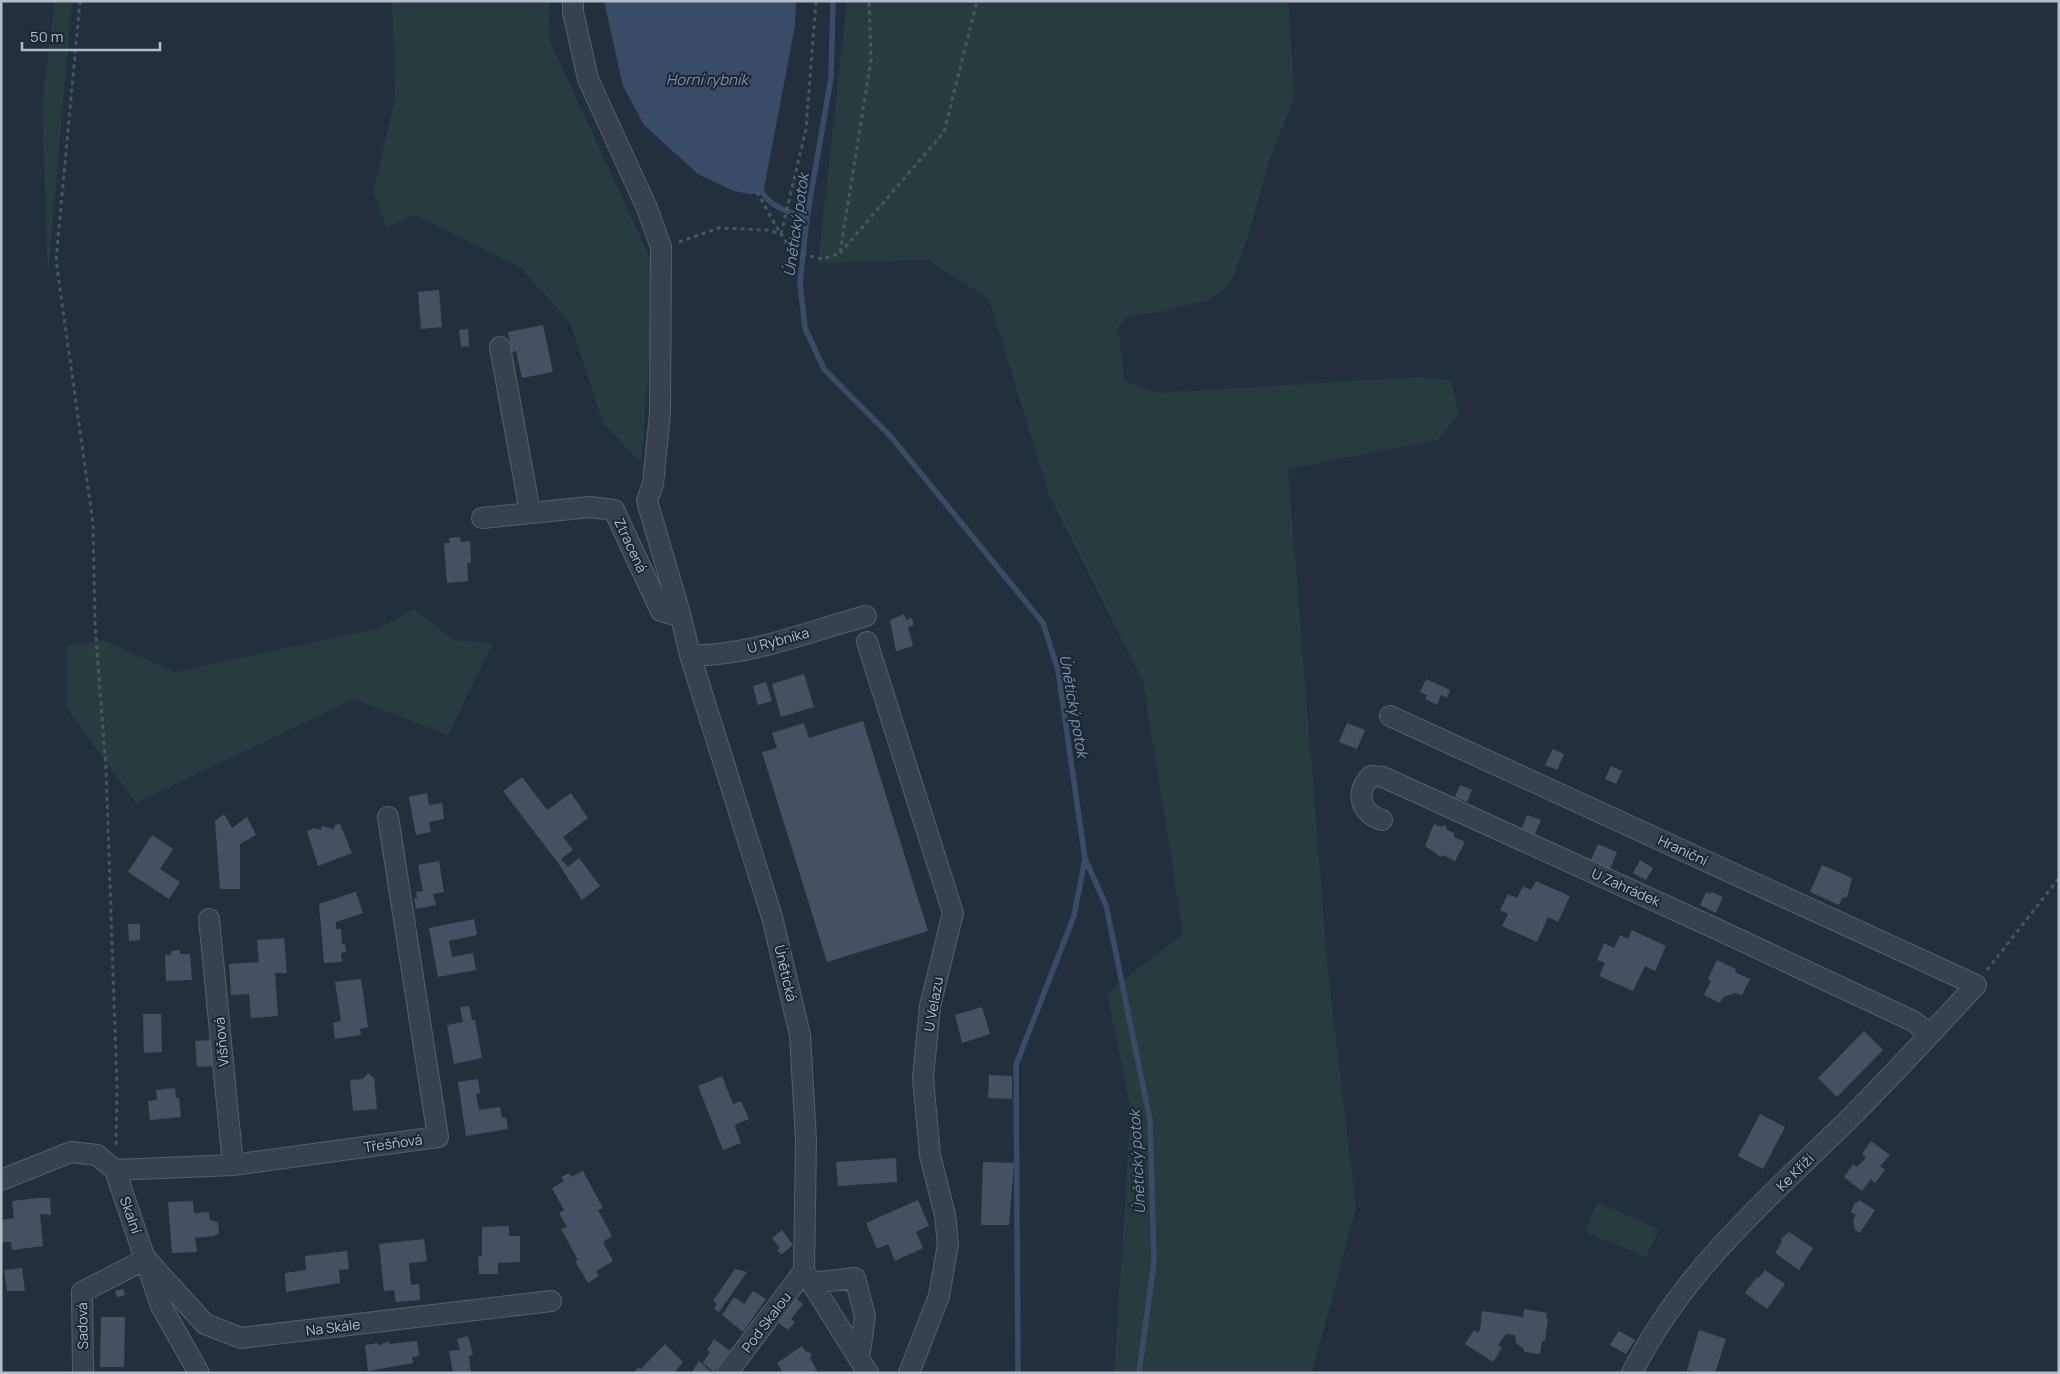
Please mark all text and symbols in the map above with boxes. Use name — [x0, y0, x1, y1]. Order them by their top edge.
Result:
scale bar — [22, 20, 160, 52]
text: 50 m — [30, 26, 64, 47]
water label: Horní rybník — [666, 69, 751, 90]
water label: Únětický potok — [778, 169, 814, 278]
street label: Ztracená — [610, 515, 652, 575]
street label: U Rybníka — [745, 623, 811, 657]
water label: Únětický potok — [1055, 653, 1094, 762]
street label: Hraniční — [1655, 830, 1711, 870]
street label: U Zahrádek — [1589, 863, 1664, 911]
street label: Únětická — [770, 943, 802, 1003]
street label: U Velazu — [919, 975, 947, 1033]
street label: Višňová — [209, 1016, 233, 1068]
water label: Únětický potok — [1124, 1107, 1150, 1215]
street label: Třešňová — [363, 1129, 423, 1157]
street label: Ke Kříži — [1772, 1149, 1818, 1195]
street label: Skalní — [116, 1194, 146, 1236]
street label: Pod Skalou — [737, 1288, 795, 1356]
street label: Sadová — [72, 1302, 92, 1350]
street label: Na Skále — [305, 1314, 361, 1340]

